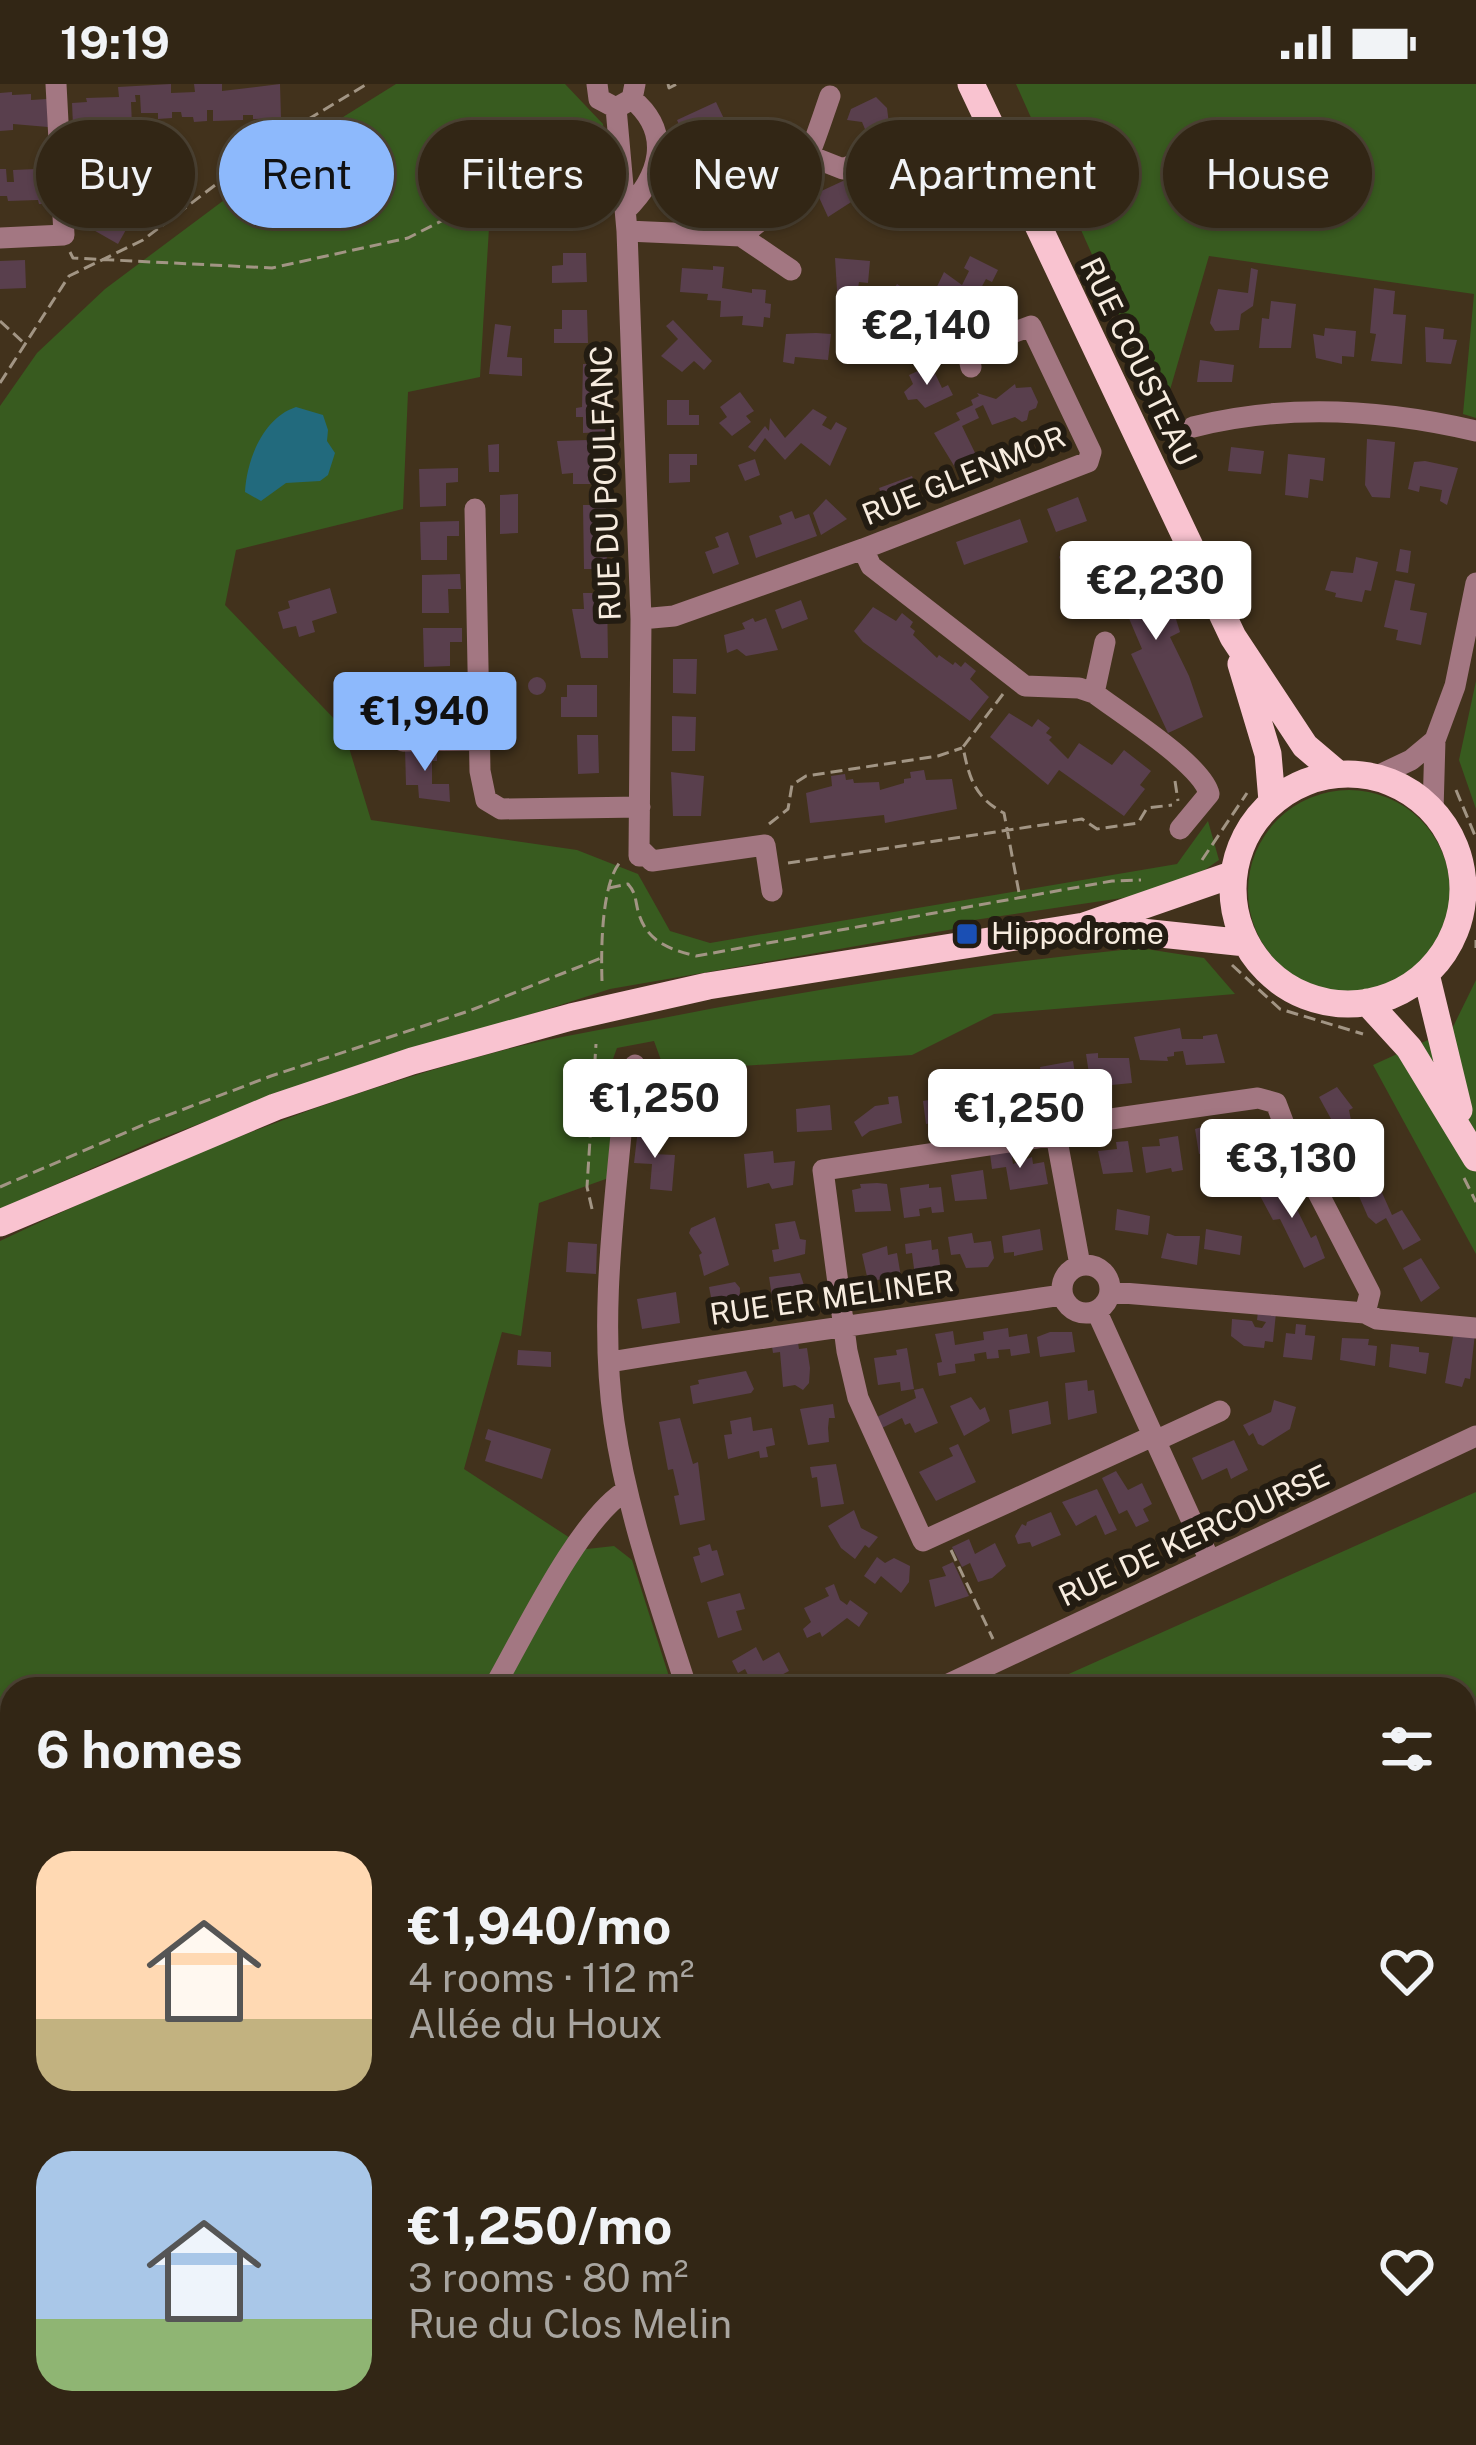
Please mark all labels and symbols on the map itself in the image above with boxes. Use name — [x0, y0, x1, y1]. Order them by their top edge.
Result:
street label: RUE COUSTEAU — [1073, 252, 1205, 471]
pin: €2,140 — [829, 286, 1025, 388]
street label: RUE DU POULFANC — [582, 345, 628, 621]
street label: RUE GLENMOR — [857, 418, 1071, 532]
pin: €2,230 — [1058, 541, 1254, 643]
pin: €1,940 — [327, 672, 523, 774]
place label: Hippodrome — [991, 915, 1164, 951]
marker: Hippodrome — [954, 921, 980, 947]
pin: €1,250 — [557, 1059, 753, 1161]
pin: €1,250 — [922, 1069, 1118, 1171]
pin: €3,130 — [1194, 1119, 1390, 1221]
street label: RUE ER MELINER — [708, 1262, 956, 1332]
street label: RUE DE KERCOURSE — [1053, 1457, 1335, 1614]

